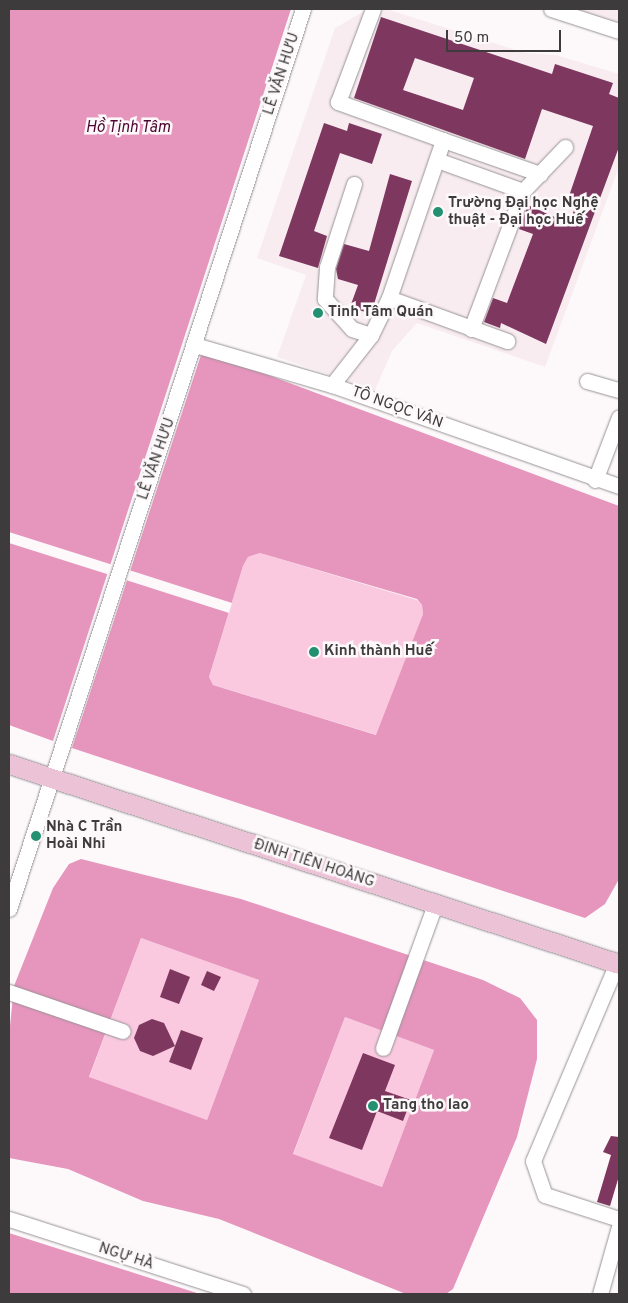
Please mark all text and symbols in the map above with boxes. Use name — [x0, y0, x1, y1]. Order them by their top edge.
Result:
scale bar — [448, 20, 563, 52]
text: 50 m — [454, 29, 489, 48]
street label: LÊ VĂN HƯU — [260, 30, 304, 118]
water label: Hồ Tịnh Tâm — [85, 118, 171, 138]
place label: Trường Đại học Nghệ thuật - Đại học Huế — [448, 194, 599, 229]
marker: Trường Đại học Nghệ thuật - Đại học Huế — [432, 206, 444, 218]
place label: Tinh Tâm Quán — [328, 304, 433, 322]
marker: Tinh Tâm Quán — [312, 307, 324, 319]
street label: TÔ NGỌC VÂN — [348, 383, 446, 433]
street label: LÊ VĂN HƯU — [134, 415, 180, 503]
place label: Kinh thành Huế — [324, 643, 433, 661]
marker: Kinh thành Huế — [308, 646, 320, 658]
place label: Nhà C Trần Hoài Nhi — [46, 818, 122, 853]
marker: Nhà C Trần Hoài Nhi — [30, 830, 42, 842]
street label: ĐINH TIÊN HOÀNG — [251, 836, 377, 892]
place label: Tang tho lao — [383, 1097, 469, 1115]
marker: Tang tho lao — [367, 1100, 379, 1112]
street label: NGỰ HÀ — [96, 1240, 156, 1274]

